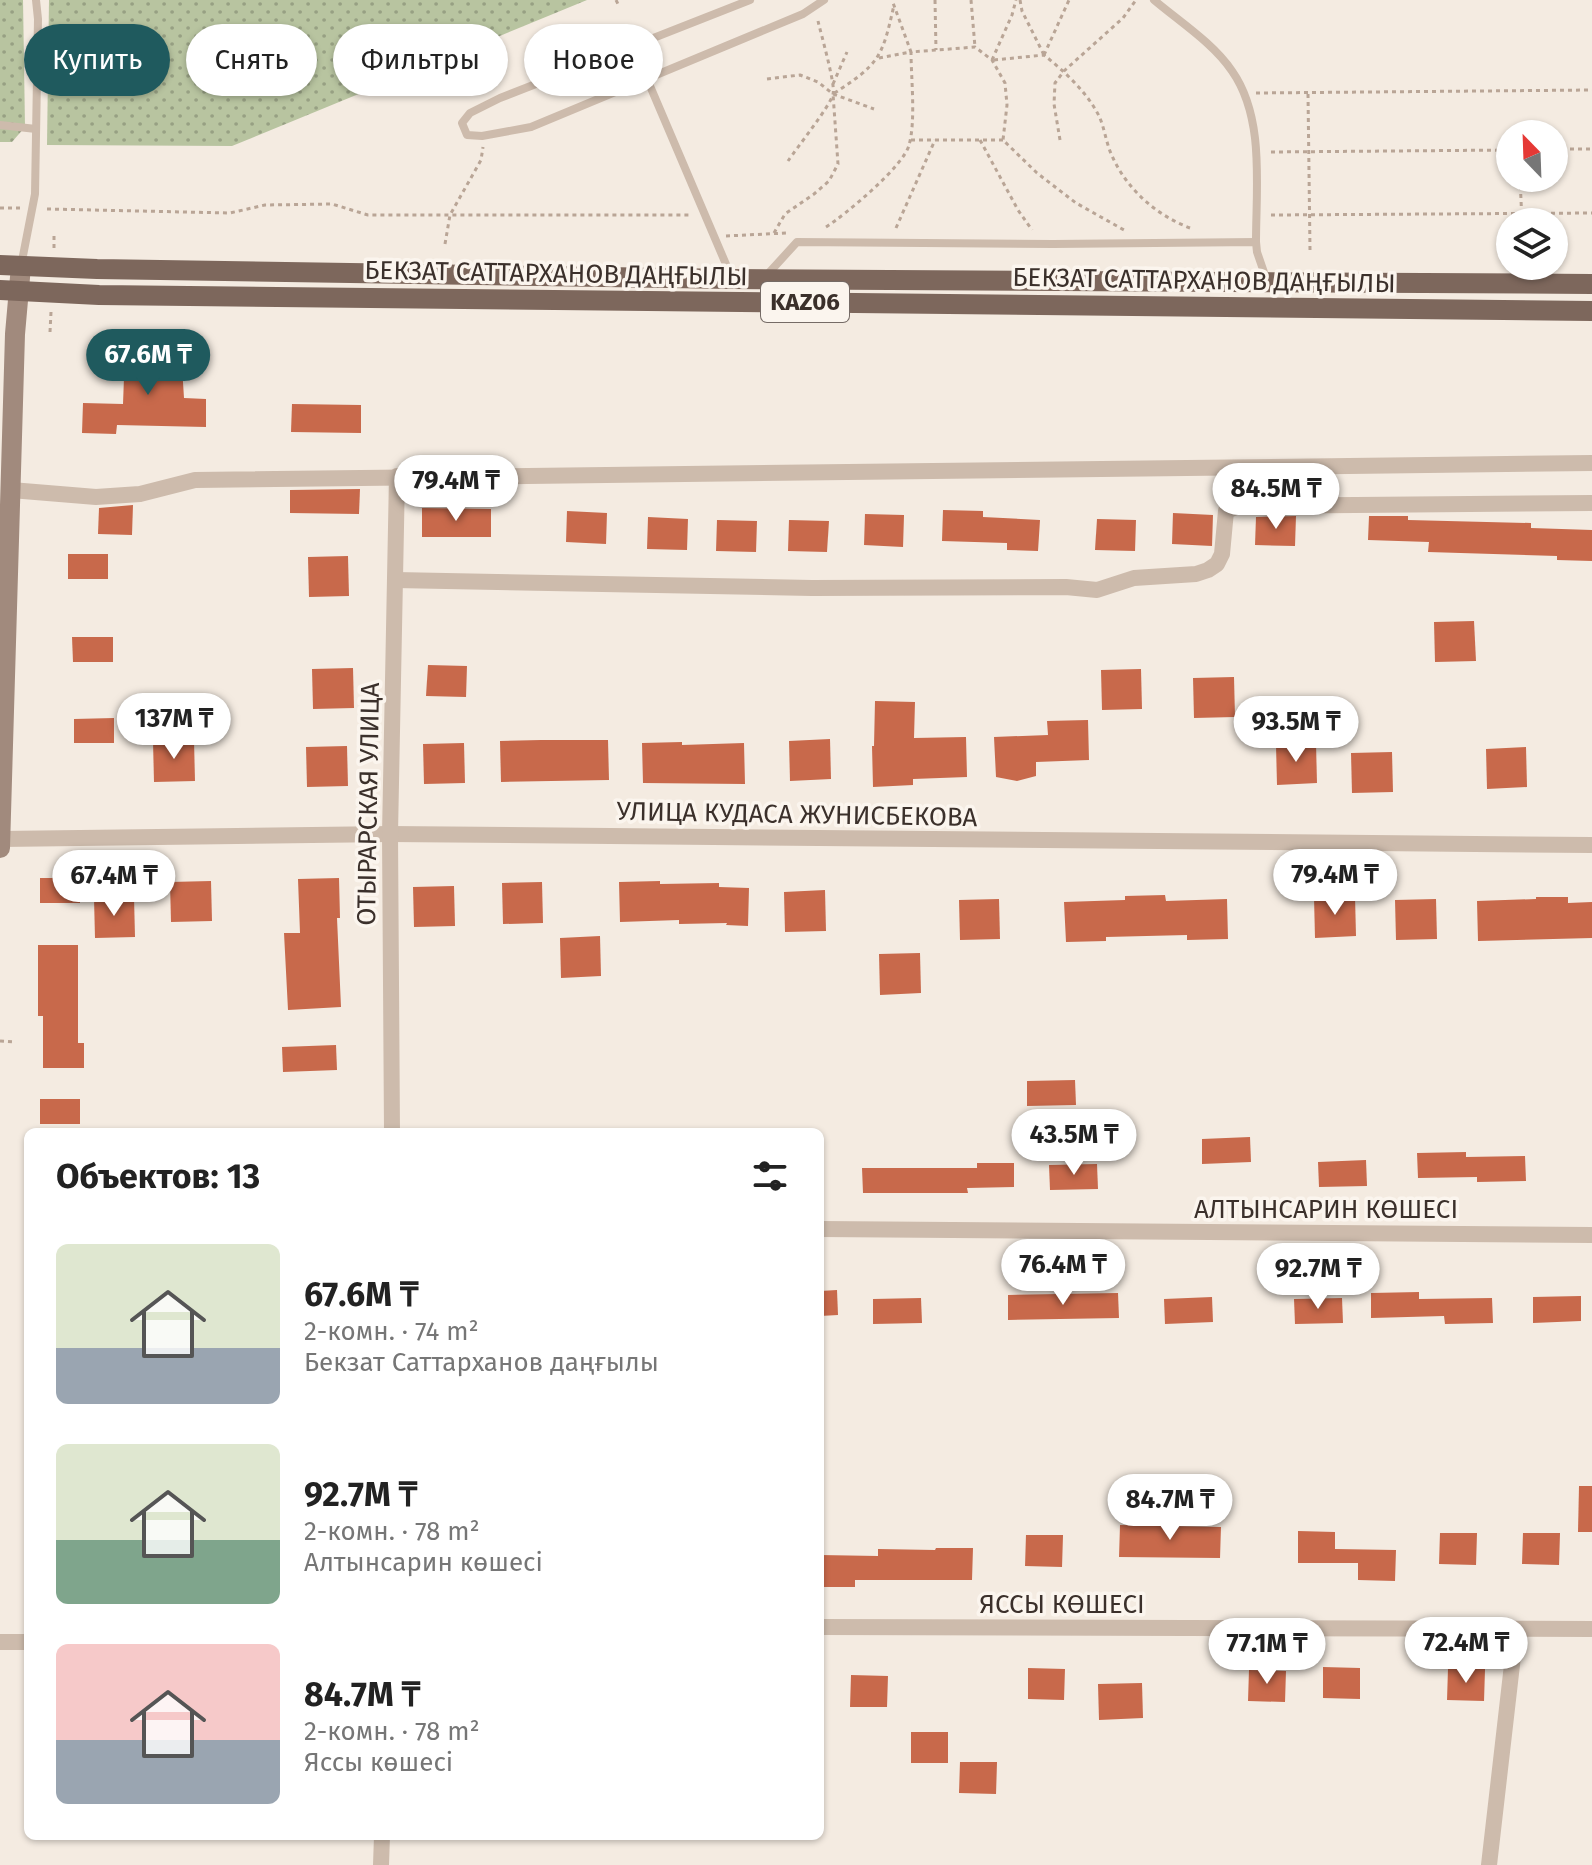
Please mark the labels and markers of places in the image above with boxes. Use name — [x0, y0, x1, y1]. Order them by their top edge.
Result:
pin: 67.6M ₸ — [74, 329, 222, 397]
pin: 79.4M ₸ — [382, 455, 530, 523]
pin: 84.5M ₸ — [1202, 463, 1350, 531]
pin: 137M ₸ — [109, 693, 239, 761]
pin: 93.5M ₸ — [1222, 696, 1370, 764]
pin: 79.4M ₸ — [1261, 849, 1409, 917]
pin: 67.4M ₸ — [40, 850, 188, 918]
pin: 43.5M ₸ — [1000, 1109, 1148, 1177]
pin: 76.4M ₸ — [989, 1239, 1137, 1307]
pin: 92.7M ₸ — [1244, 1243, 1392, 1311]
pin: 84.7M ₸ — [1096, 1474, 1244, 1542]
pin: 72.4M ₸ — [1392, 1617, 1540, 1685]
pin: 77.1M ₸ — [1193, 1618, 1341, 1686]

